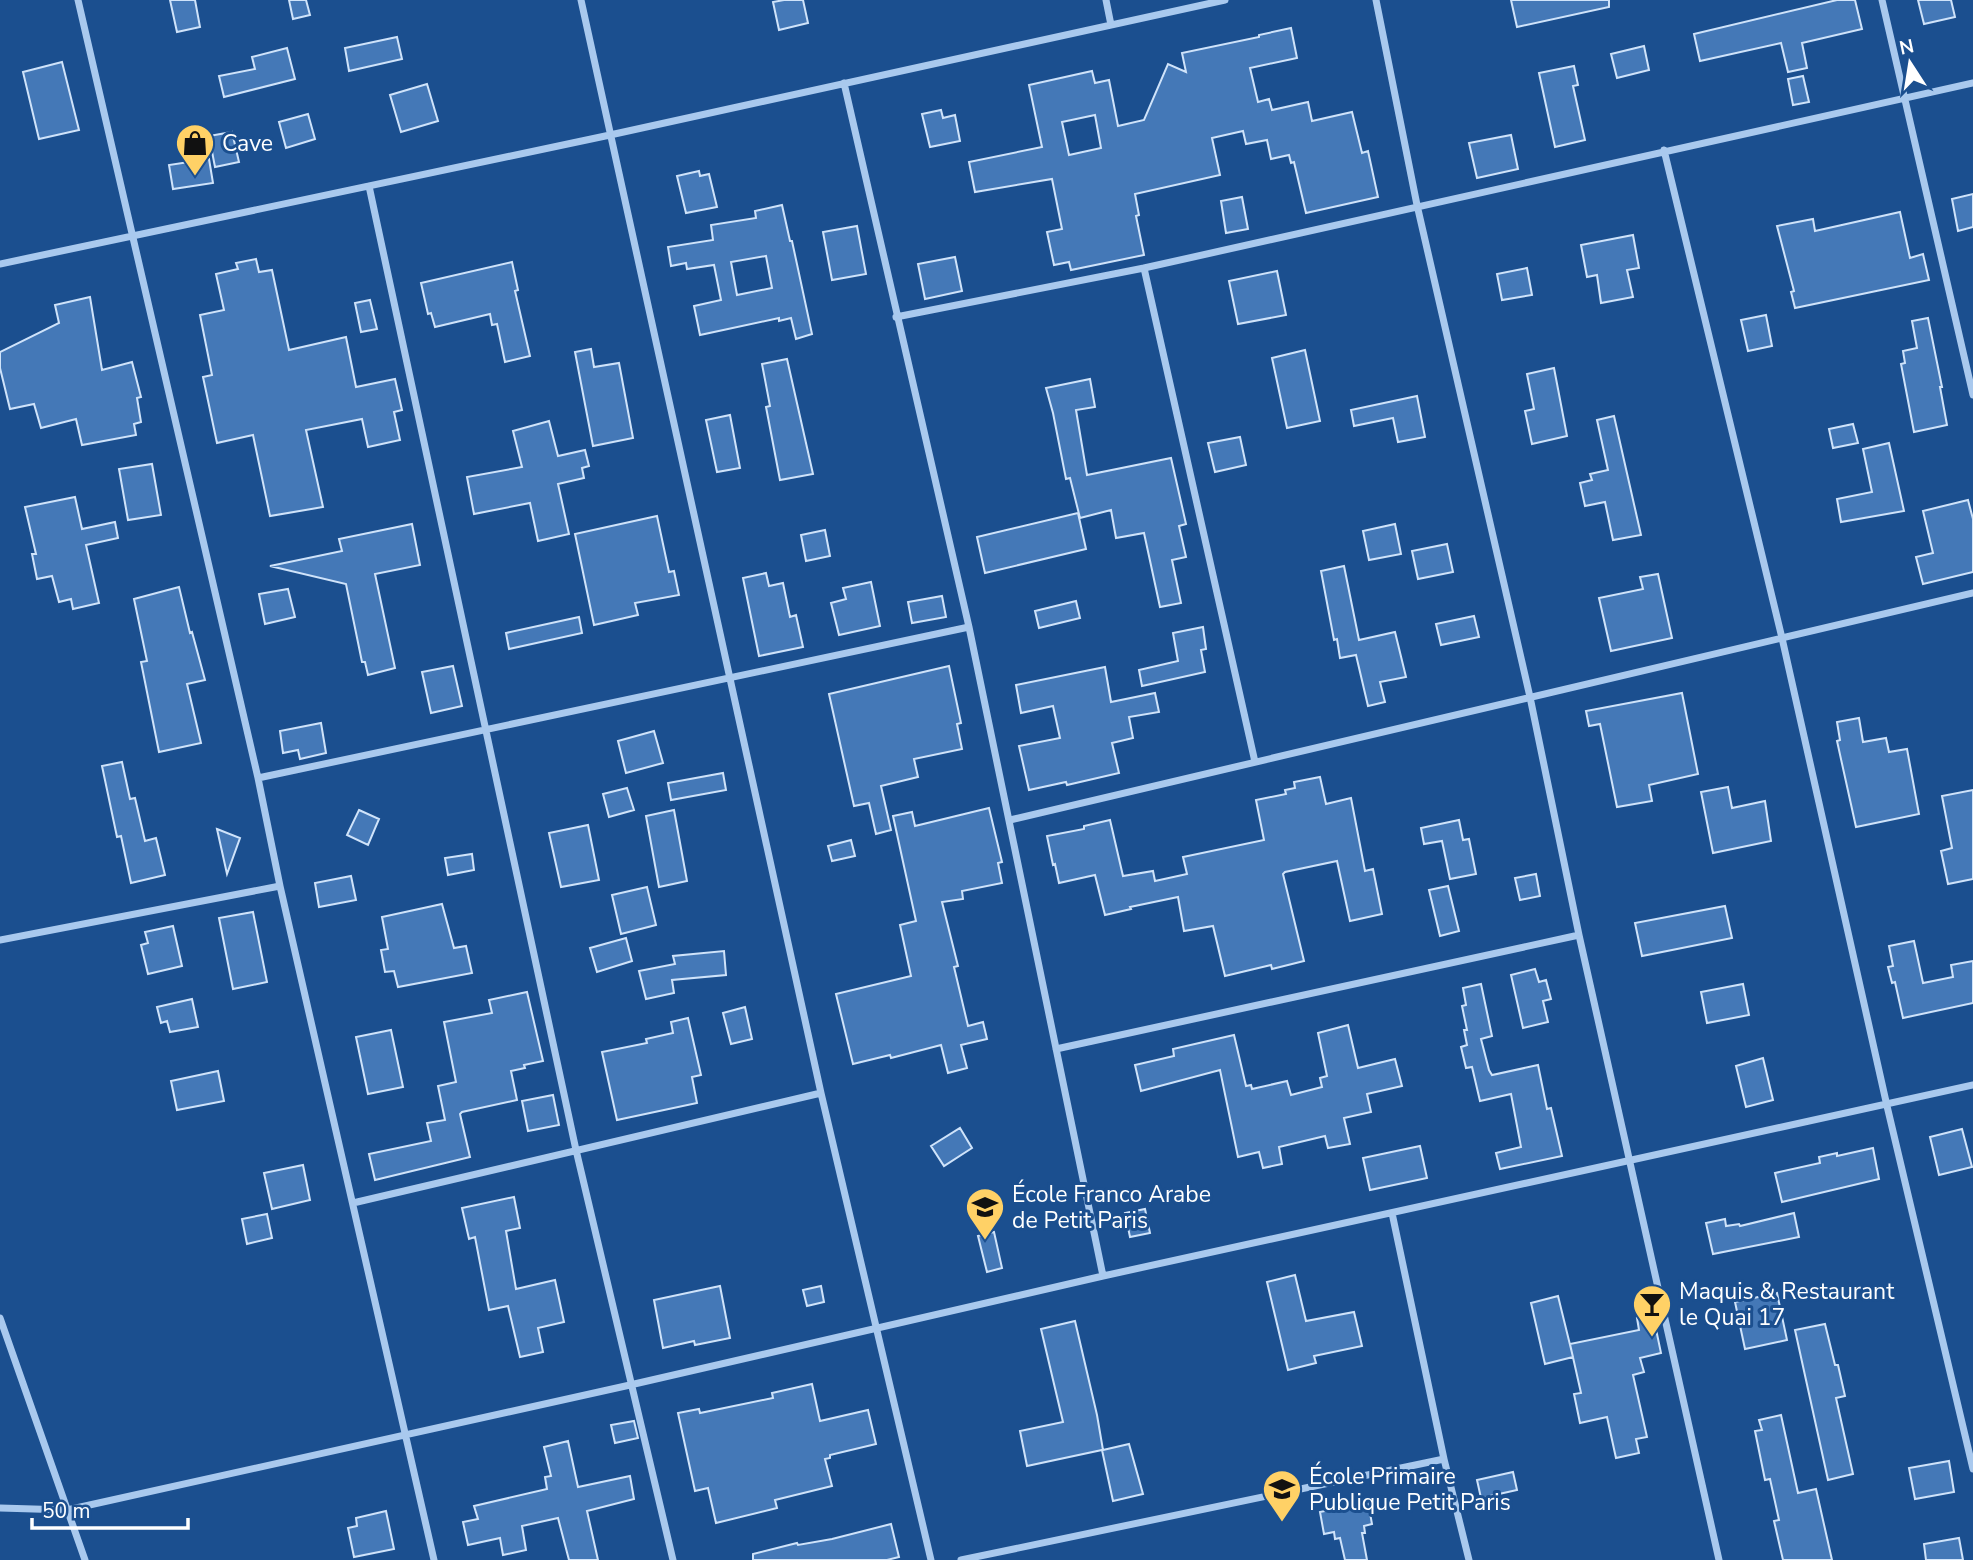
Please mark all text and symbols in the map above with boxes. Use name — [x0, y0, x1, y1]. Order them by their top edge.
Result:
north arrow — [1875, 28, 1945, 98]
text: N — [1897, 33, 1916, 62]
shop icon: Cave — [174, 122, 216, 177]
place label: Cave — [222, 128, 273, 159]
place label: École Franco Arabe de Petit Paris — [1012, 1179, 1211, 1236]
school or university icon: École Franco Arabe de Petit Paris — [964, 1186, 1006, 1241]
place label: Maquis & Restaurant le Quai 17 — [1679, 1276, 1895, 1333]
bar icon: Maquis & Restaurant le Quai 17 — [1631, 1283, 1673, 1338]
place label: École Primaire Publique Petit Paris — [1309, 1461, 1511, 1518]
school or university icon: École Primaire Publique Petit Paris — [1261, 1468, 1303, 1523]
scale bar — [32, 1486, 187, 1530]
text: 50 m — [42, 1497, 91, 1525]

